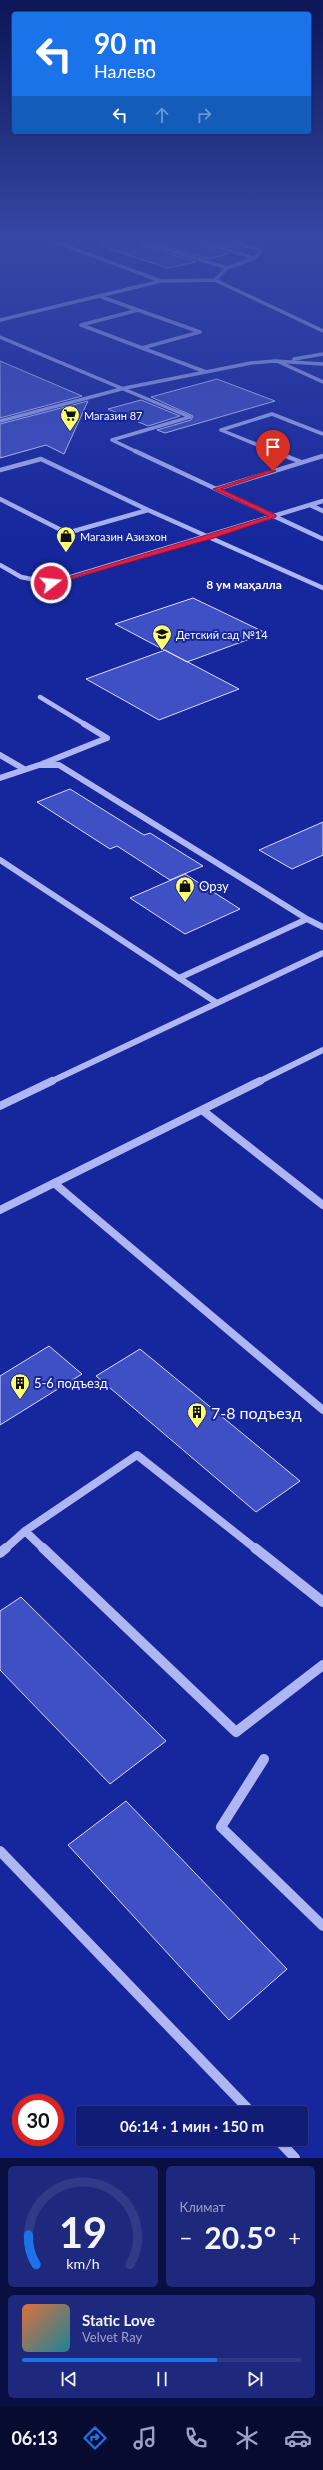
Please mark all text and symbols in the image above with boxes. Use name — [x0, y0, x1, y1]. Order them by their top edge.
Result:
text: 90 m — [94, 26, 157, 60]
icon: left — [28, 28, 80, 80]
text: Налево — [94, 60, 156, 82]
icon: left — [109, 104, 131, 126]
icon: ahead — [151, 104, 173, 126]
icon: right — [193, 104, 215, 126]
supermarket icon: Магазин 87 — [59, 404, 81, 432]
place label: Магазин 87 — [84, 409, 143, 422]
pin — [256, 430, 290, 471]
icon: arrive — [262, 436, 284, 458]
shop icon: Магазин Азизхон — [55, 525, 77, 553]
place label: Магазин Азизхон — [80, 530, 167, 543]
position arrow — [30, 562, 72, 604]
district label: 8 ум маҳалла — [206, 577, 282, 592]
school or university icon: Детский сад №14 — [151, 623, 173, 651]
place label: Детский сад №14 — [176, 628, 268, 641]
shop icon: Орзу — [174, 875, 196, 903]
place label: Орзу — [199, 878, 229, 894]
building icon: 5-6 подъезд — [9, 1372, 31, 1400]
place label: 5-6 подъезд — [34, 1375, 108, 1391]
building icon: 7-8 подъезд — [186, 1401, 208, 1429]
place label: 7-8 подъезд — [211, 1403, 302, 1422]
speed limit sign: 30 — [12, 2094, 64, 2146]
text: 06:14 · 1 мин · 150 m — [120, 2117, 264, 2135]
text: Климат — [180, 2199, 225, 2215]
text: 19 — [59, 2206, 107, 2256]
text: 20.5° — [204, 2219, 276, 2255]
text: − — [180, 2224, 192, 2251]
text: + — [288, 2224, 301, 2251]
text: km/h — [66, 2254, 99, 2271]
text: Static Love — [82, 2311, 155, 2329]
text: Velvet Ray — [82, 2329, 142, 2345]
icon: previous — [58, 2368, 80, 2390]
icon: pause — [151, 2368, 173, 2390]
icon: next — [244, 2368, 266, 2390]
icon: directions — [81, 2424, 109, 2452]
icon: music — [131, 2424, 159, 2452]
icon: phone — [182, 2424, 210, 2452]
icon: climate — [233, 2424, 261, 2452]
icon: car — [284, 2424, 312, 2452]
text: 06:13 — [11, 2427, 58, 2449]

